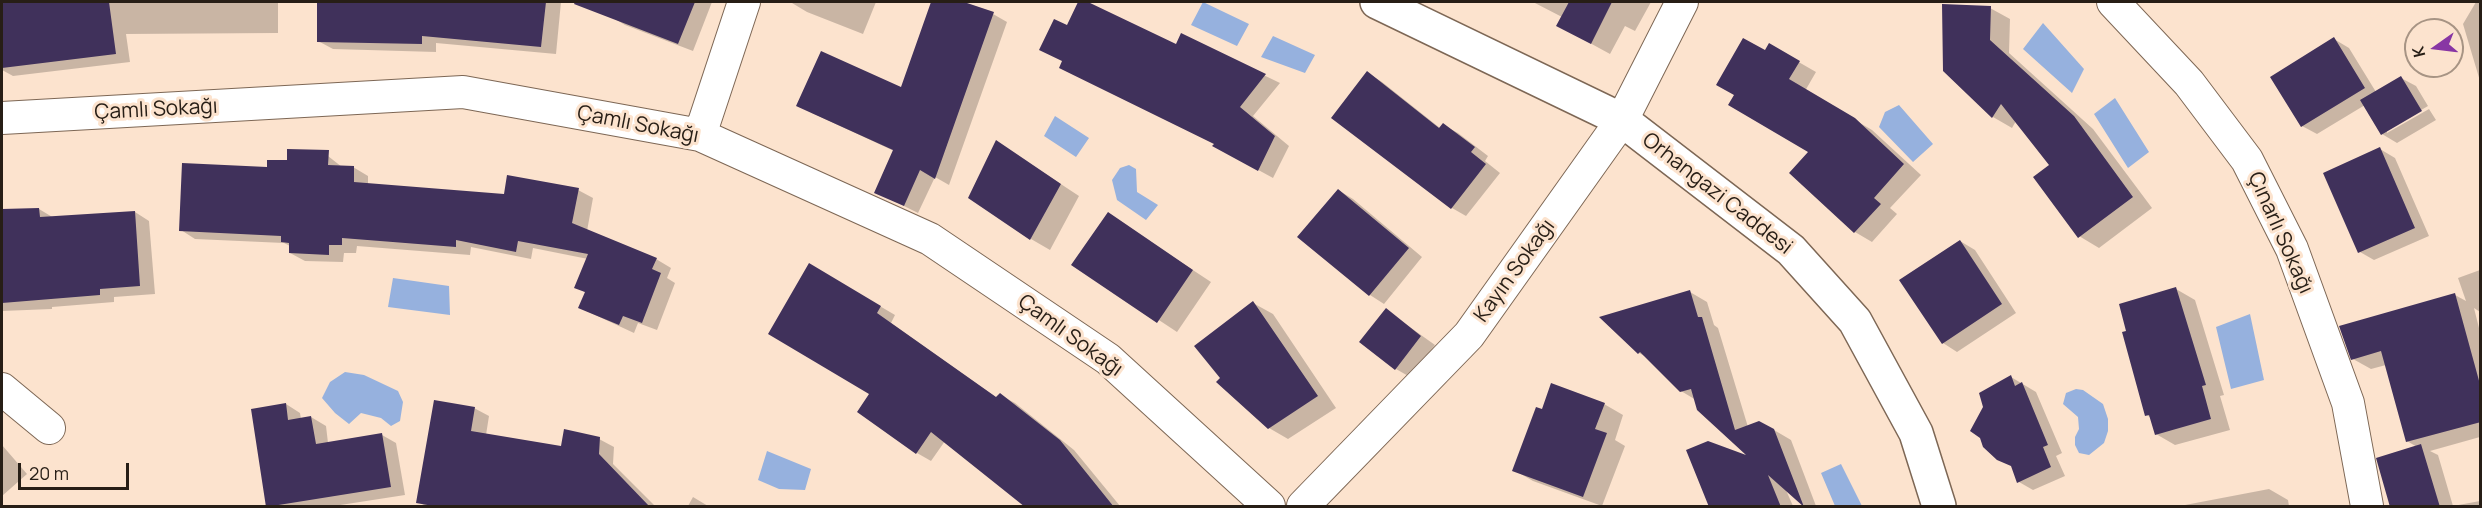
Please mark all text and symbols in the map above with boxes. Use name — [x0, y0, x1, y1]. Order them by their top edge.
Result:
north arrow — [2404, 18, 2464, 78]
text: K — [2407, 44, 2430, 60]
street label: Çamlı Sokağı — [94, 94, 218, 126]
street label: Çamlı Sokağı — [575, 101, 701, 149]
street label: Orhangazi Caddesi — [1637, 128, 1797, 260]
street label: Çınarlı Sokağı — [2242, 168, 2318, 298]
street label: Kayın Sokağı — [1469, 215, 1561, 327]
street label: Çamlı Sokağı — [1013, 290, 1127, 382]
scale bar — [21, 451, 132, 489]
text: 20 m — [29, 461, 69, 485]

